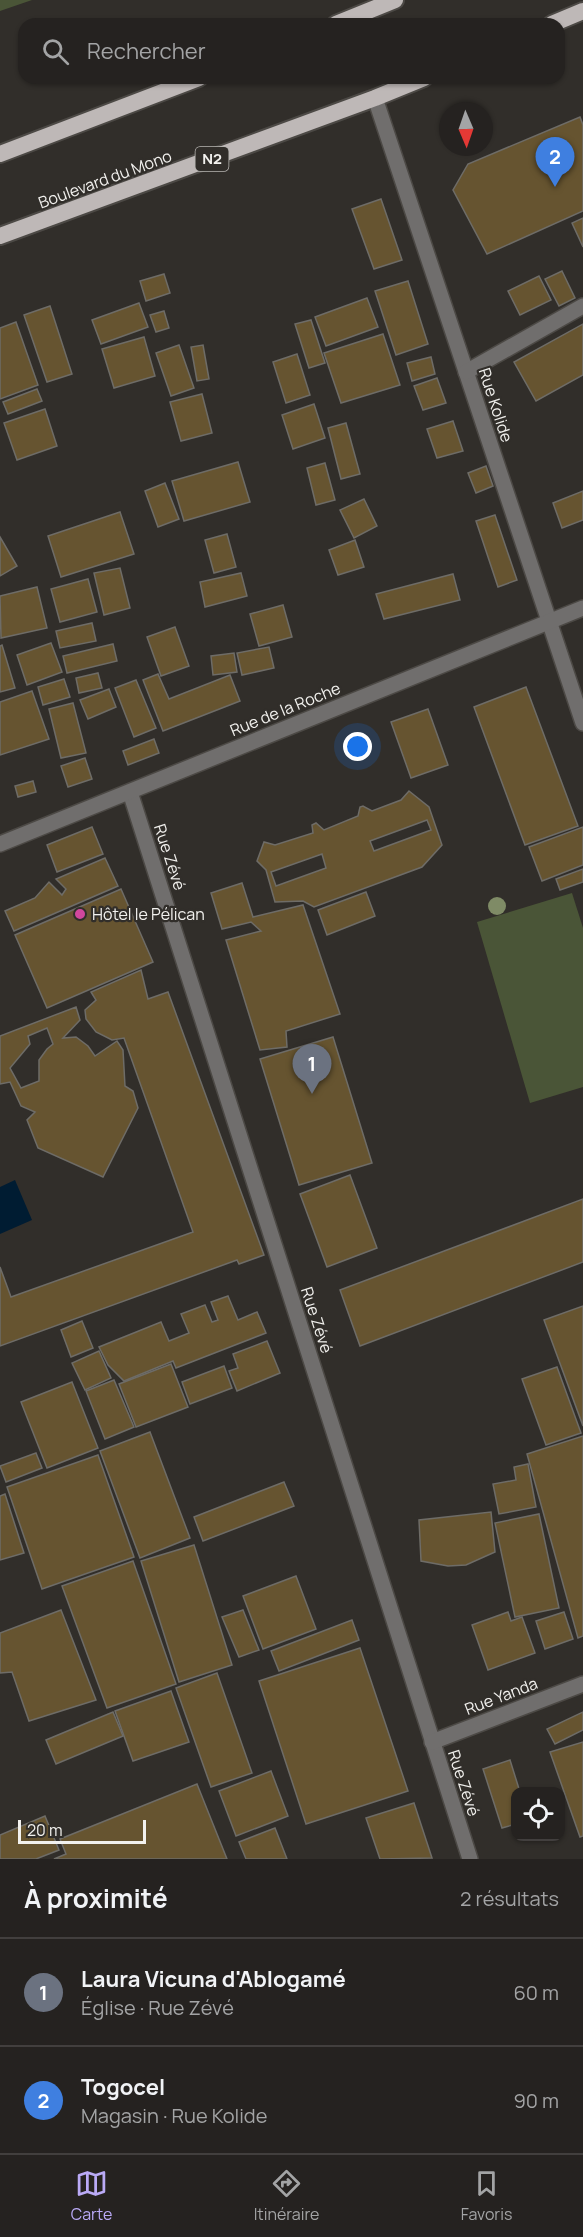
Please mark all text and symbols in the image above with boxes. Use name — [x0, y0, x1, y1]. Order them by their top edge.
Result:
search box — [18, 18, 565, 84]
icon: search — [39, 35, 72, 68]
text: Rechercher — [87, 36, 206, 66]
north arrow — [439, 102, 493, 156]
pin: 2 — [536, 138, 574, 187]
street label: Boulevard du Mono — [35, 145, 175, 213]
road number: N2 — [196, 147, 228, 171]
street label: Rue Kolide — [474, 365, 518, 445]
street label: Rue de la Roche — [227, 677, 343, 741]
your location — [343, 732, 372, 761]
street label: Rue Zévé — [149, 821, 191, 893]
place label: Hôtel le Pélican — [92, 903, 205, 925]
marker: Hôtel le Pélican — [73, 907, 87, 921]
pin: 1 — [292, 1044, 332, 1094]
street label: Rue Zévé — [296, 1284, 338, 1356]
street label: Rue Yanda — [461, 1672, 541, 1720]
street label: Rue Zévé — [443, 1747, 485, 1819]
map controls — [511, 1787, 565, 1841]
button: locate — [511, 1787, 565, 1841]
scale bar — [18, 1817, 146, 1844]
text: 20 m — [27, 1819, 63, 1841]
text: À proximité — [24, 1880, 168, 1916]
text: 2 résultats — [460, 1885, 559, 1912]
text: Laura Vicuna d'Ablogamé — [81, 1964, 346, 1994]
text: 1 — [39, 1979, 48, 2006]
text: 60 m — [513, 1979, 559, 2006]
text: Église · Rue Zévé — [81, 1994, 234, 2021]
text: Togocel — [81, 2072, 165, 2102]
text: 2 — [38, 2087, 49, 2114]
text: 90 m — [513, 2087, 559, 2114]
text: Magasin · Rue Kolide — [81, 2102, 267, 2129]
tab: Carte — [71, 2167, 112, 2225]
tab: Itinéraire — [254, 2167, 319, 2225]
tab: Favoris — [461, 2167, 512, 2225]

